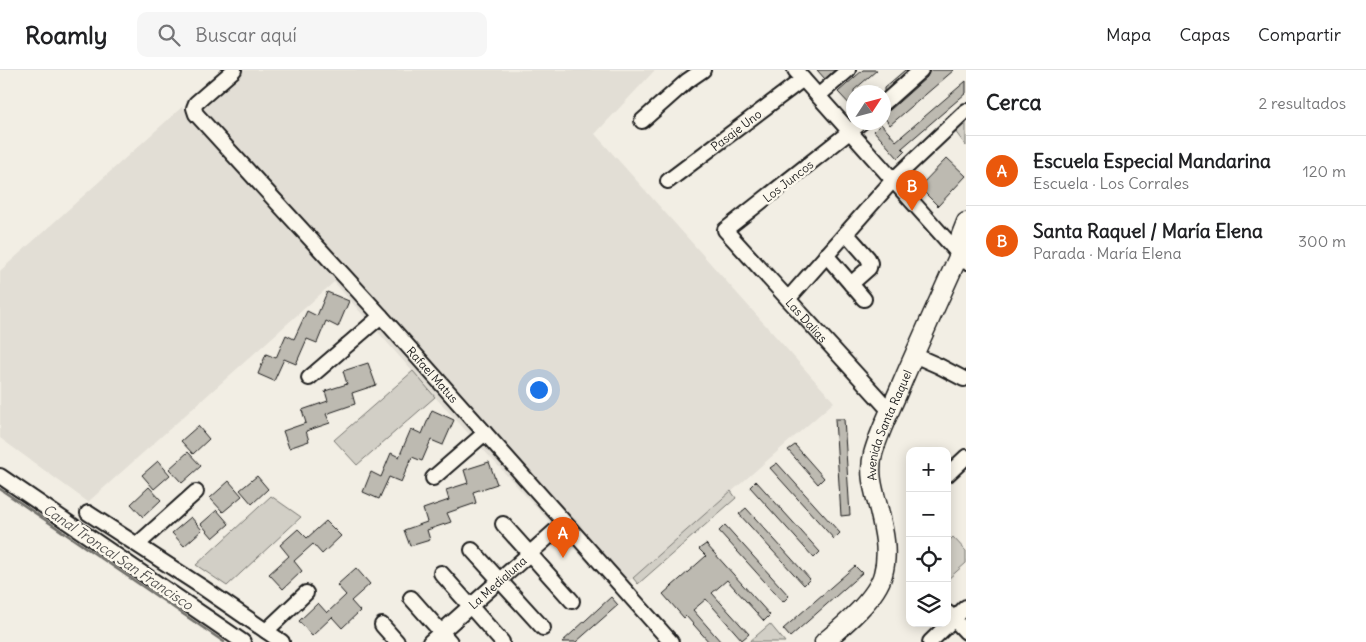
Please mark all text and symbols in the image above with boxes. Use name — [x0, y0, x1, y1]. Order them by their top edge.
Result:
search box — [137, 12, 487, 57]
text: Roamly — [25, 20, 107, 50]
icon: search — [155, 21, 183, 49]
text: Buscar aquí — [195, 23, 297, 47]
text: Mapa — [1106, 23, 1151, 46]
text: Capas — [1179, 23, 1230, 46]
text: Compartir — [1258, 23, 1341, 46]
north arrow — [846, 85, 891, 130]
text: Cerca — [986, 89, 1041, 116]
text: 2 resultados — [1258, 93, 1346, 113]
street label: Pasaje Uno — [707, 106, 764, 154]
text: Escuela Especial Mandarina — [1033, 149, 1271, 173]
street label: Los Juncos — [760, 157, 816, 205]
text: A — [997, 161, 1007, 181]
text: 120 m — [1303, 161, 1346, 181]
pin: B — [896, 170, 928, 211]
text: Escuela · Los Corrales — [1033, 173, 1189, 193]
text: Santa Raquel / María Elena — [1033, 219, 1263, 243]
text: B — [997, 231, 1007, 251]
text: 300 m — [1298, 231, 1346, 251]
text: Parada · María Elena — [1033, 243, 1182, 263]
street label: Las Dalias — [783, 295, 831, 345]
street label: Rafael Matus — [404, 343, 462, 405]
street label: Avenida Santa Raquel — [864, 367, 914, 481]
your location — [526, 377, 552, 403]
map controls — [906, 447, 951, 627]
button: + — [906, 447, 951, 492]
button: − — [906, 492, 951, 537]
water label: Canal Troncal San Francisco — [40, 500, 197, 615]
pin: A — [547, 517, 579, 558]
button: locate — [906, 537, 951, 582]
street label: La Medialuna — [465, 552, 529, 612]
button: layers — [906, 582, 951, 627]

